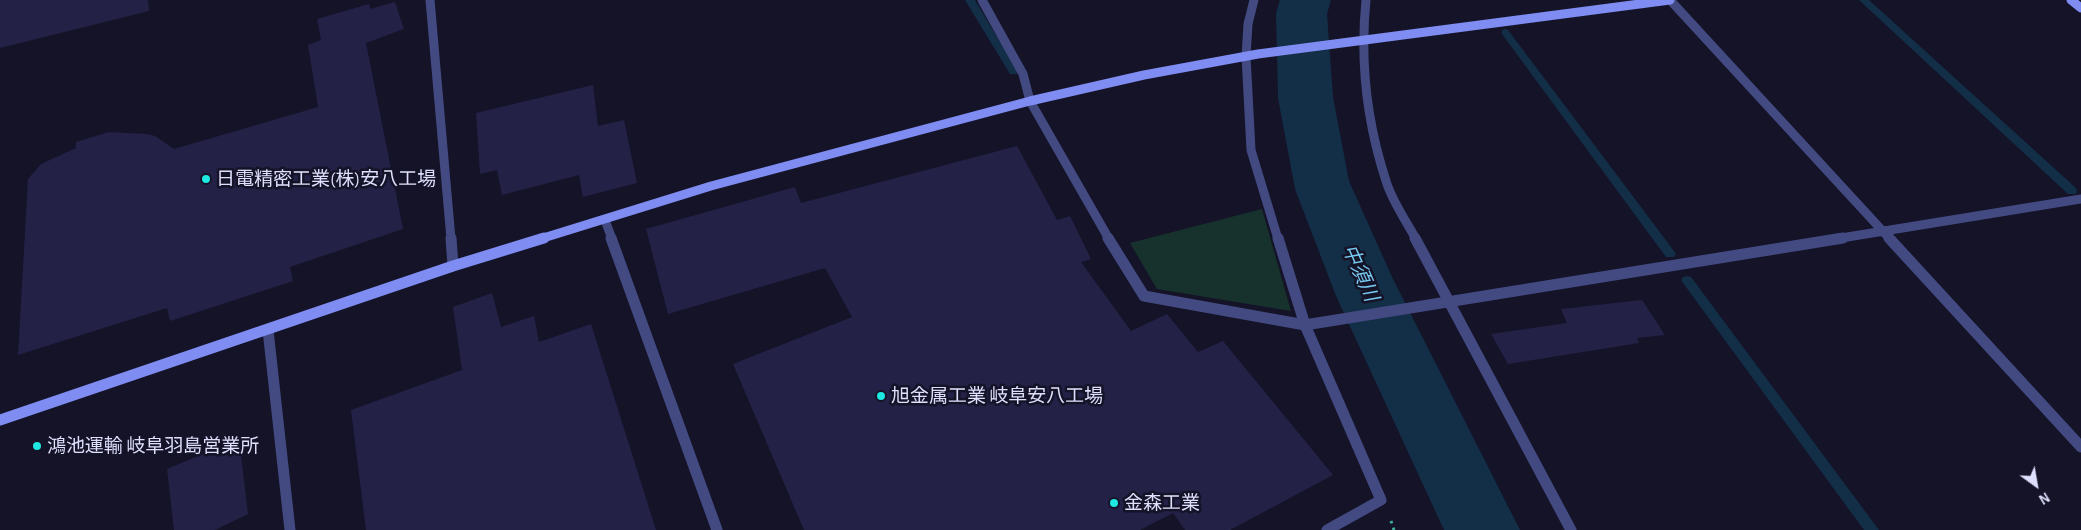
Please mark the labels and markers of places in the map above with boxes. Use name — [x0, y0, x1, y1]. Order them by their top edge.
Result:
place label: 日電精密工業(株)安八工場 — [216, 168, 436, 190]
marker: 日電精密工業(株)安八工場 — [200, 173, 212, 185]
place label: 旭金属工業 岐阜安八工場 — [891, 385, 1103, 407]
marker: 旭金属工業 岐阜安八工場 — [875, 390, 887, 402]
place label: 鴻池運輸 岐阜羽島営業所 — [47, 435, 259, 457]
marker: 鴻池運輸 岐阜羽島営業所 — [31, 440, 43, 452]
place label: 金森工業 — [1124, 492, 1200, 514]
marker: 金森工業 — [1108, 497, 1120, 509]

